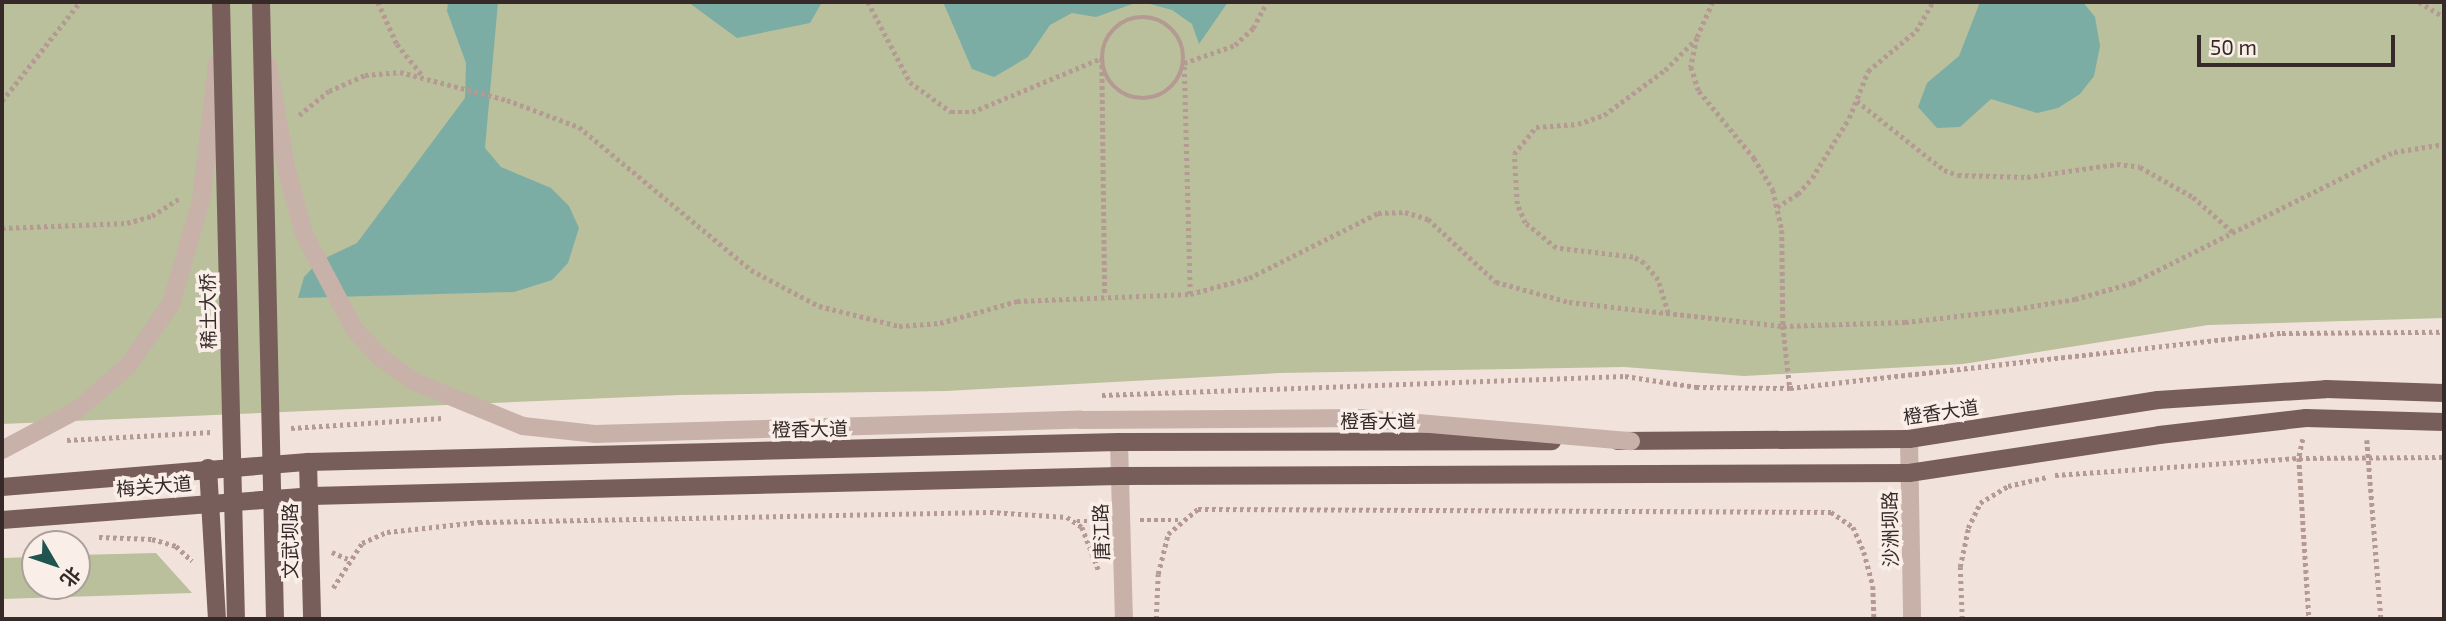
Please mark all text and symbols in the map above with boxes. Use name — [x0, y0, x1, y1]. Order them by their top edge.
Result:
scale bar — [2201, 21, 2399, 65]
text: 50 m — [2210, 34, 2257, 59]
street label: 稀土大桥 — [196, 273, 220, 349]
street label: 橙香大道 — [1902, 395, 1980, 429]
street label: 橙香大道 — [1340, 410, 1416, 432]
street label: 橙香大道 — [772, 417, 848, 441]
street label: 梅关大道 — [115, 471, 193, 501]
street label: 沙洲坝路 — [1878, 491, 1902, 567]
street label: 文武坝路 — [279, 503, 301, 579]
street label: 唐江路 — [1089, 503, 1113, 561]
north arrow — [21, 530, 91, 600]
text: 北 — [56, 563, 86, 592]

